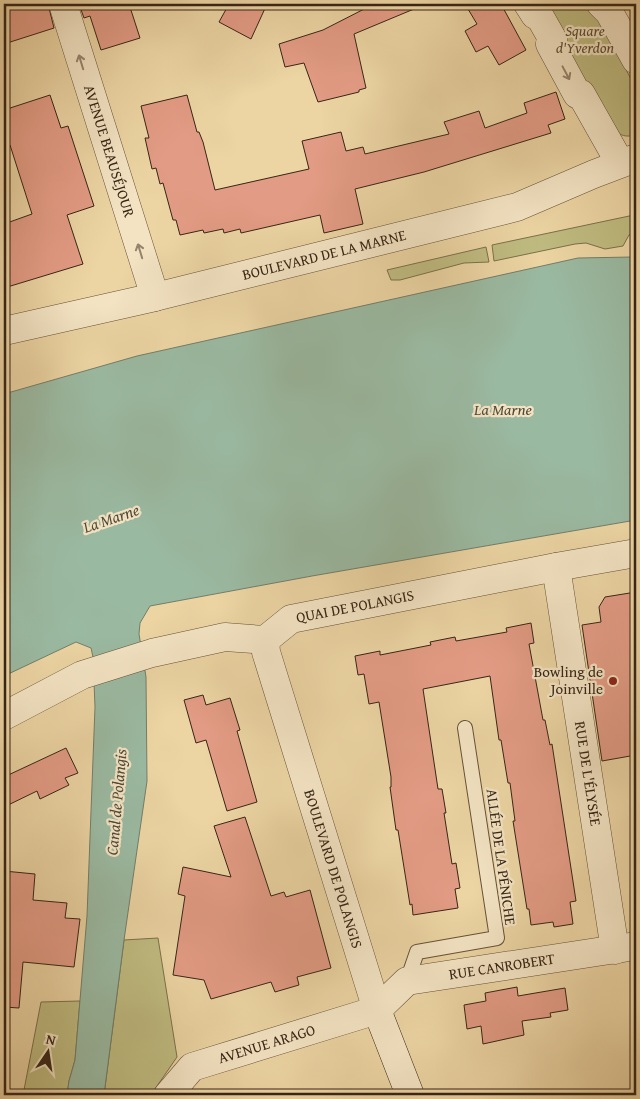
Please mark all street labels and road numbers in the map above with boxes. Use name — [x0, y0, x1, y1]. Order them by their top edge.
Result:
street label: AVENUE BEAUSÉJOUR — [79, 82, 140, 220]
street label: BOULEVARD DE LA MARNE — [240, 224, 409, 285]
street label: QUAI DE POLANGIS — [294, 584, 416, 628]
street label: RUE DE L'ÉLYSÉE — [570, 720, 607, 828]
street label: BOULEVARD DE POLANGIS — [299, 787, 368, 951]
street label: ALLÉE DE LA PÉNICHE — [482, 787, 522, 927]
street label: RUE CANROBERT — [447, 947, 557, 984]
street label: AVENUE ARAGO — [215, 1019, 318, 1068]

